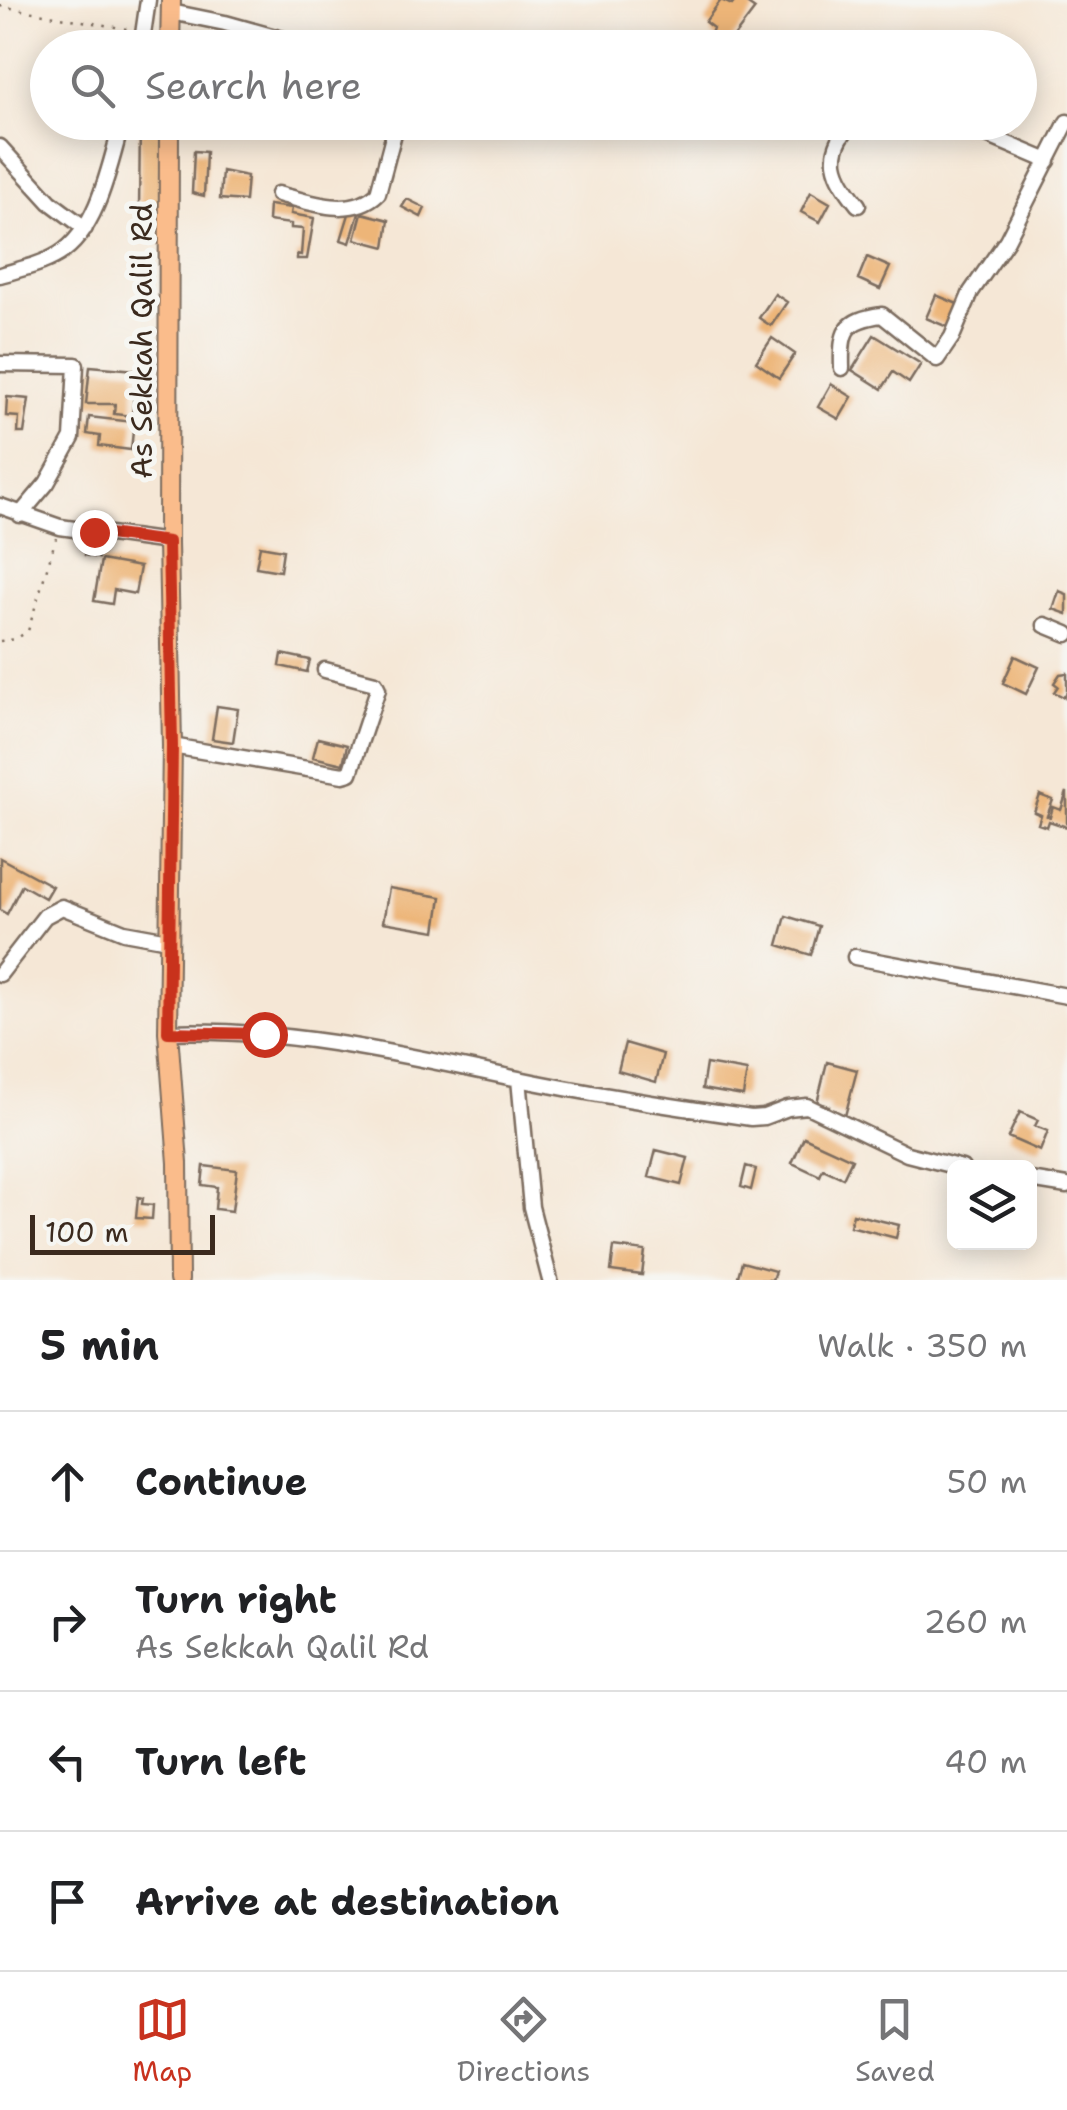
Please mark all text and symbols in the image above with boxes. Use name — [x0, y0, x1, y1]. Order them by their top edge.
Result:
search box — [30, 30, 1037, 140]
icon: search — [65, 58, 120, 113]
text: Search here — [145, 60, 362, 111]
street label: As Sekkah Qalil Rd — [121, 203, 162, 479]
route end — [72, 510, 118, 556]
route start — [242, 1012, 288, 1058]
map controls — [947, 1160, 1037, 1250]
button: layers — [947, 1160, 1037, 1250]
scale bar — [30, 1210, 215, 1254]
text: 100 m — [45, 1213, 129, 1251]
text: 5 min — [40, 1317, 159, 1373]
text: Walk · 350 m — [817, 1324, 1027, 1367]
icon: ahead — [40, 1454, 95, 1509]
text: Continue — [135, 1456, 307, 1507]
text: 50 m — [947, 1460, 1027, 1503]
text: Turn right — [135, 1574, 337, 1625]
icon: right — [40, 1594, 95, 1649]
text: 260 m — [924, 1600, 1027, 1643]
text: As Sekkah Qalil Rd — [135, 1625, 429, 1668]
icon: left — [40, 1734, 95, 1789]
text: Turn left — [135, 1736, 307, 1787]
text: 40 m — [944, 1740, 1027, 1783]
icon: arrive — [40, 1874, 95, 1929]
text: Arrive at destination — [135, 1876, 559, 1927]
tab: Map — [132, 1992, 192, 2090]
tab: Directions — [457, 1992, 590, 2090]
tab: Saved — [855, 1992, 935, 2090]

